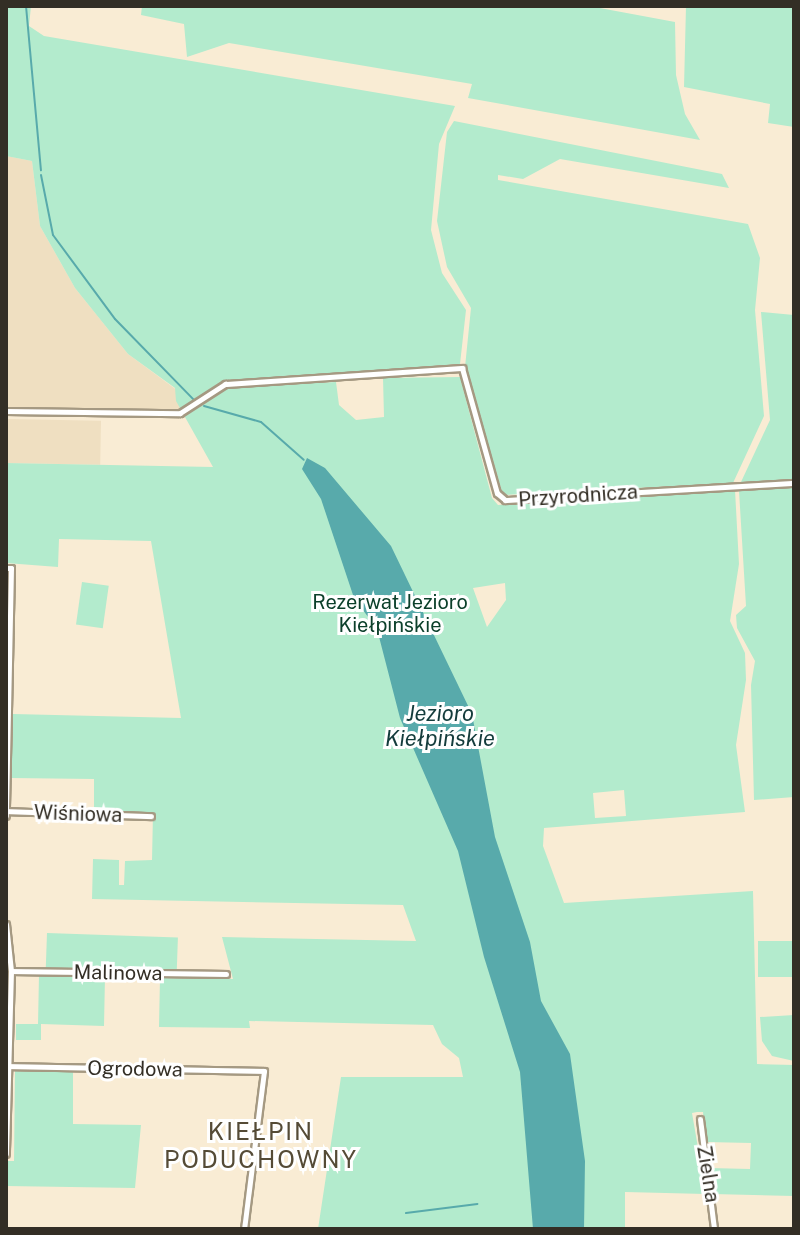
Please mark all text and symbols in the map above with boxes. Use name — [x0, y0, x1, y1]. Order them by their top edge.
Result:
street label: Przyrodnicza — [517, 480, 639, 512]
park label: Rezerwat Jezioro Kiełpińskie — [312, 590, 468, 637]
water label: Jezioro Kiełpińskie — [385, 700, 495, 752]
street label: Wiśniowa — [33, 800, 123, 828]
street label: Malinowa — [73, 960, 163, 986]
street label: Ogrodowa — [87, 1056, 183, 1082]
district label: KIEŁPIN PODUCHOWNY — [164, 1118, 358, 1174]
street label: Zielna — [692, 1144, 724, 1204]

